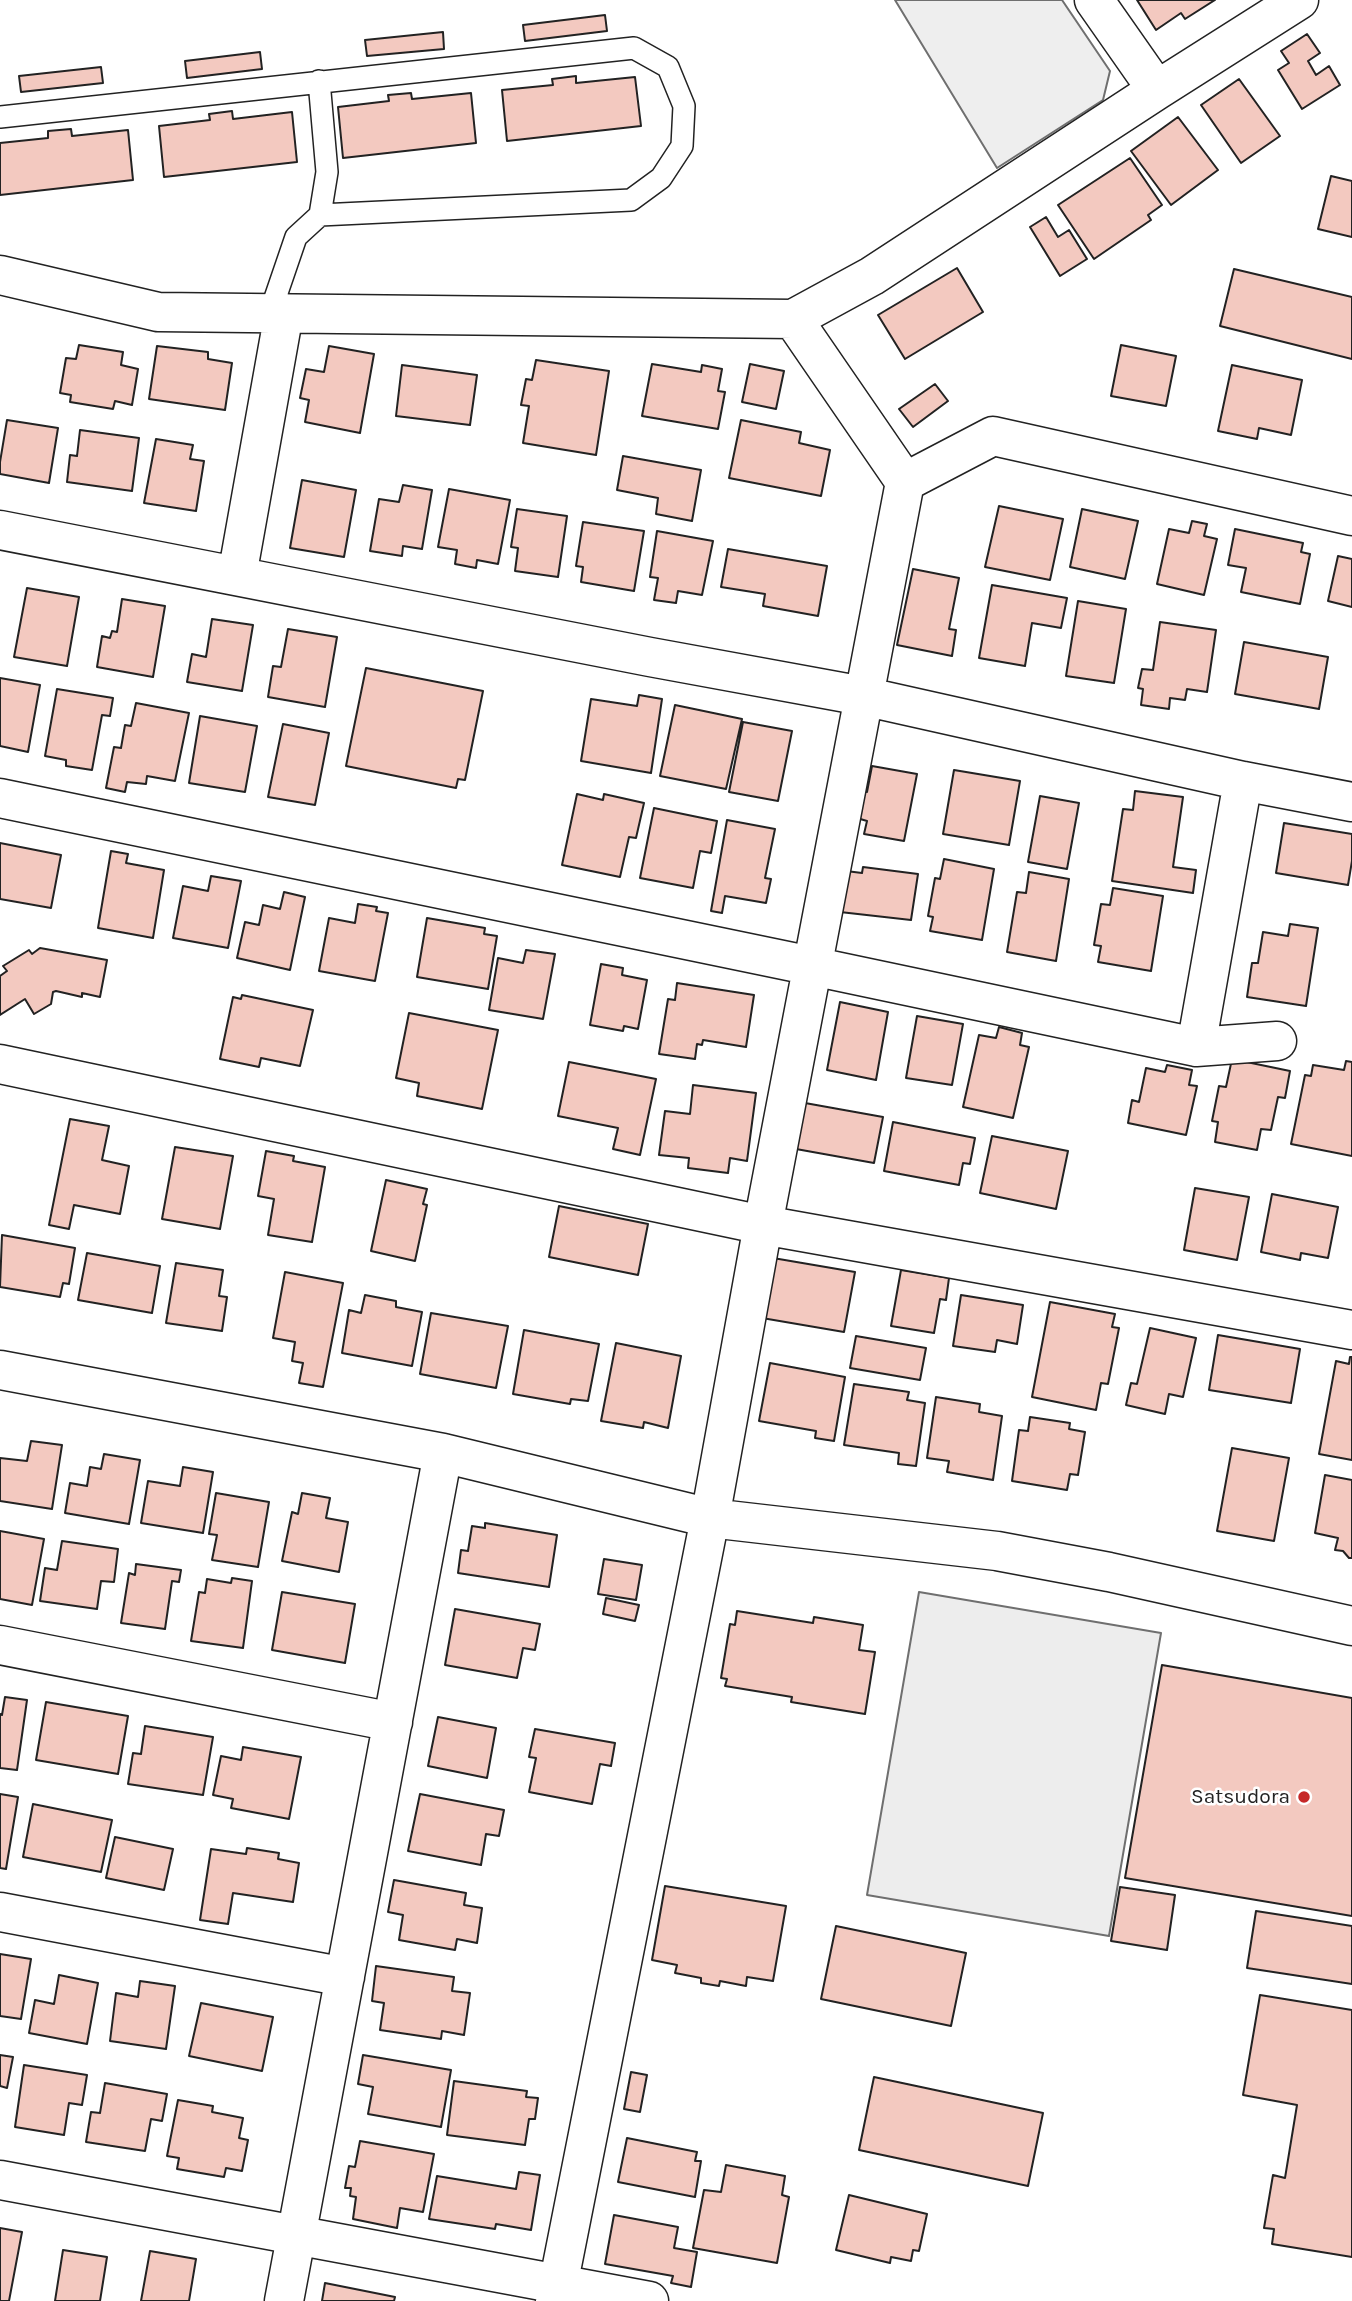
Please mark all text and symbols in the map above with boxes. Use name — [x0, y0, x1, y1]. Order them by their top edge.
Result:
place label: Satsudora — [1191, 1784, 1290, 1810]
marker: Satsudora — [1296, 1789, 1312, 1805]

